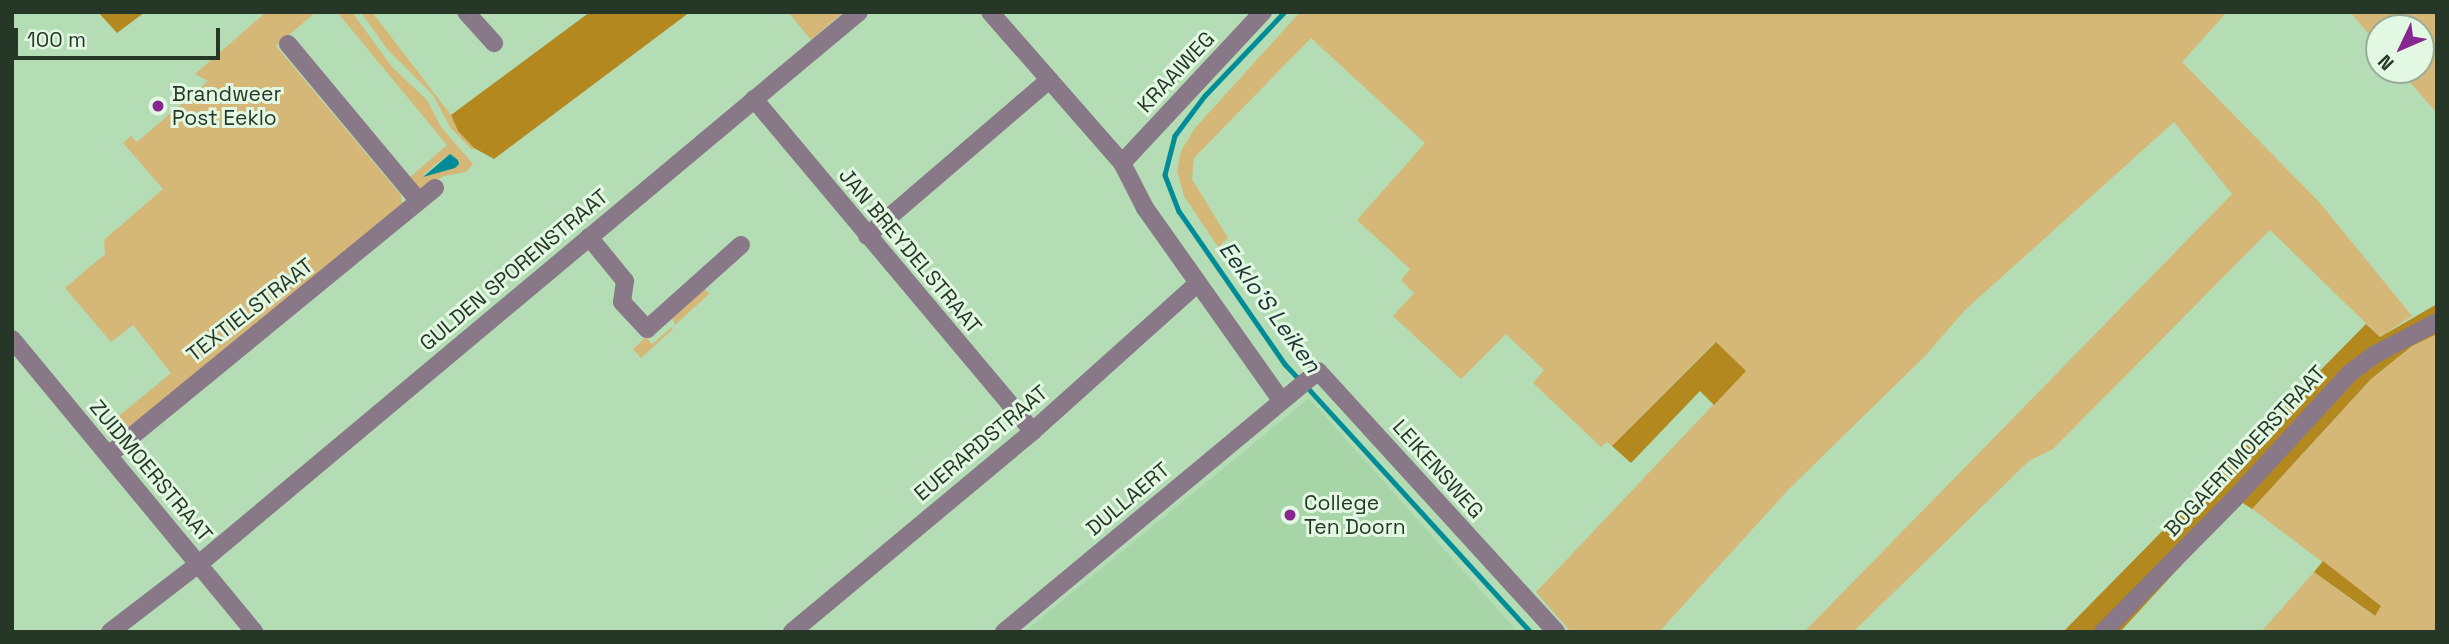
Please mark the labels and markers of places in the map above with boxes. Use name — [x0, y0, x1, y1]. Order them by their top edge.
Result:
place label: Brandweer Post Eeklo — [172, 81, 281, 131]
marker: Brandweer Post Eeklo — [150, 98, 166, 114]
place label: College Ten Doorn — [1304, 490, 1406, 540]
marker: College Ten Doorn — [1282, 507, 1298, 523]

